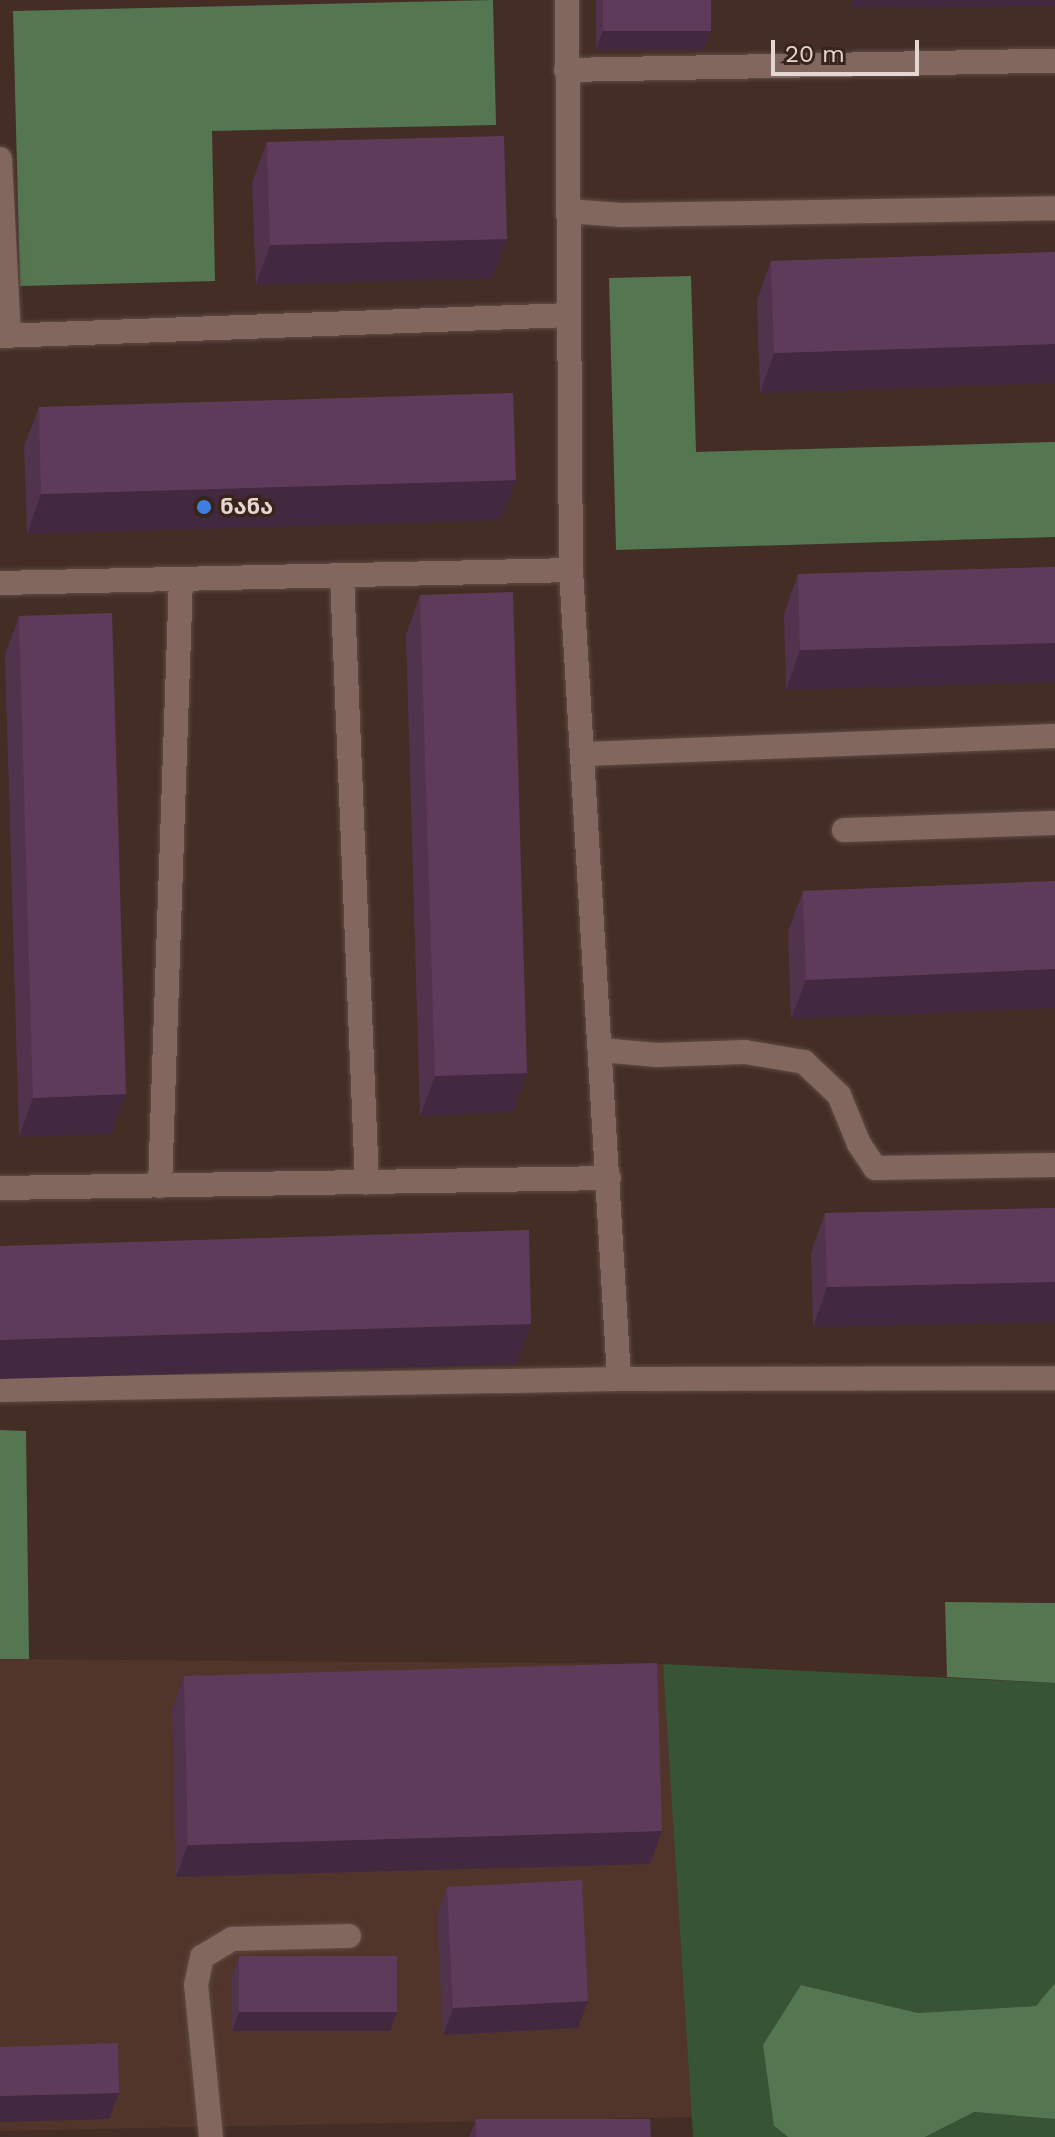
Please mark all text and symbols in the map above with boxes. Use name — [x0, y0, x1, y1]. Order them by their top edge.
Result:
scale bar — [775, 24, 923, 74]
text: 20 m — [785, 40, 845, 68]
place label: ნანა — [220, 494, 273, 520]
marker: ნანა — [195, 498, 213, 516]

